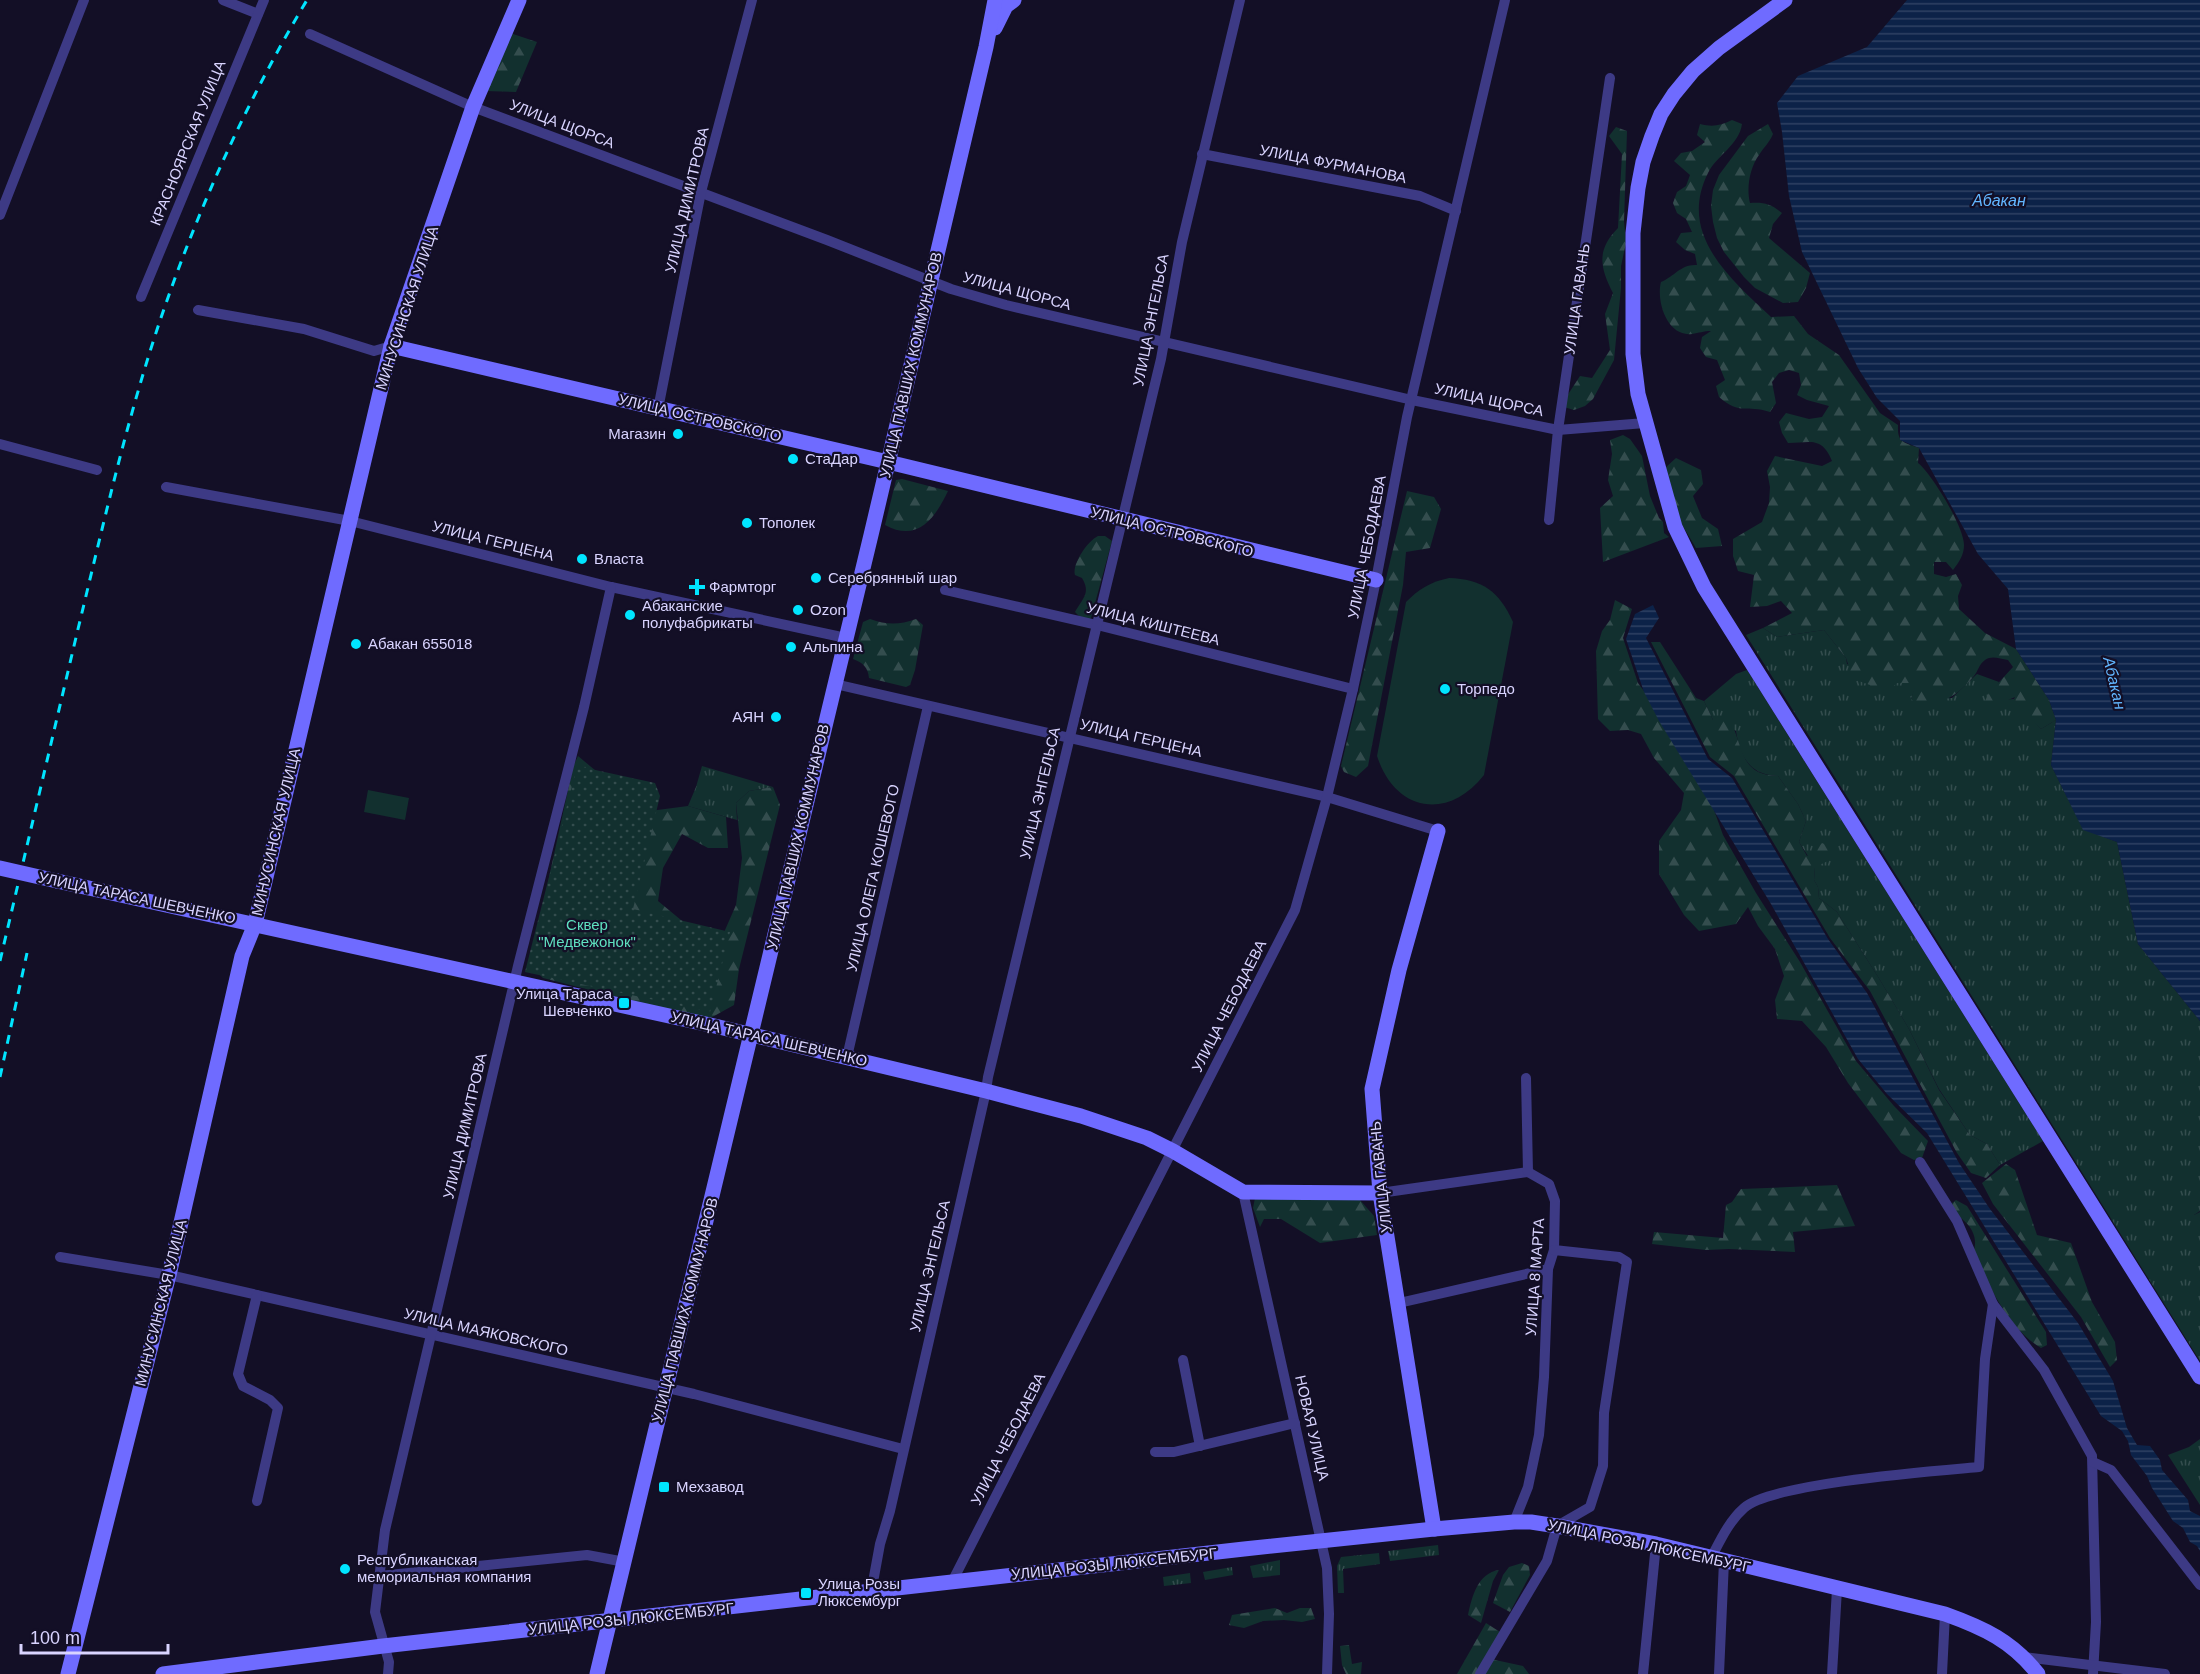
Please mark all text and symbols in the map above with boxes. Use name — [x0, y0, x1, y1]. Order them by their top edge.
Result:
street label: КРАСНОЯРСКАЯ УЛИЦА — [147, 58, 228, 228]
street label: УЛИЦА ЩОРСА — [507, 96, 617, 151]
street label: УЛИЦА ДИМИТРОВА — [661, 125, 712, 274]
street label: УЛИЦА ФУРМАНОВА — [1258, 141, 1408, 186]
water label: Абакан — [1971, 192, 2026, 209]
street label: МИНУСИНСКАЯ УЛИЦА — [372, 224, 441, 392]
street label: УЛИЦА ГАВАНЬ — [1560, 242, 1593, 356]
street label: УЛИЦА ПАВШИХ КОММУНАРОВ — [876, 250, 945, 480]
street label: УЛИЦА ЭНГЕЛЬСА — [1129, 252, 1172, 388]
street label: УЛИЦА ЩОРСА — [961, 268, 1073, 313]
street label: УЛИЦА ЩОРСА — [1433, 380, 1545, 419]
street label: УЛИЦА ОСТРОВСКОГО — [617, 390, 783, 445]
place label: Магазин — [608, 425, 666, 442]
marker: Магазин — [671, 427, 685, 441]
place label: СтаДар — [805, 450, 858, 467]
marker: СтаДар — [786, 452, 800, 466]
street label: УЛИЦА ЧЕБОДАЕВА — [1344, 474, 1389, 620]
street label: УЛИЦА ОСТРОВСКОГО — [1089, 503, 1255, 560]
place label: Тополек — [759, 514, 816, 531]
marker: Тополек — [740, 516, 754, 530]
street label: УЛИЦА ГЕРЦЕНА — [430, 517, 556, 564]
place label: Власта — [594, 550, 644, 567]
marker: Власта — [575, 552, 589, 566]
place label: Серебрянный шар — [828, 569, 957, 586]
marker: Серебрянный шар — [809, 571, 823, 585]
place label: Фармторг — [709, 578, 777, 595]
marker: Фармторг — [690, 580, 704, 594]
place label: Абаканские полуфабрикаты — [642, 597, 753, 631]
street label: УЛИЦА КИШТЕЕВА — [1085, 599, 1222, 648]
place label: Ozon — [810, 601, 846, 618]
marker: Ozon — [791, 603, 805, 617]
marker: Абаканские полуфабрикаты — [623, 608, 637, 622]
place label: Абакан 655018 — [368, 635, 472, 652]
marker: Абакан 655018 — [349, 637, 363, 651]
place label: Альпина — [803, 638, 863, 655]
marker: Альпина — [784, 640, 798, 654]
water label: Абакан — [2100, 654, 2129, 711]
place label: Торпедо — [1457, 680, 1515, 697]
marker: Торпедо — [1438, 682, 1452, 696]
place label: АЯН — [732, 708, 764, 725]
marker: АЯН — [769, 710, 783, 724]
street label: УЛИЦА ГЕРЦЕНА — [1078, 715, 1204, 760]
street label: УЛИЦА ПАВШИХ КОММУНАРОВ — [763, 722, 832, 952]
street label: УЛИЦА ЭНГЕЛЬСА — [1016, 725, 1063, 860]
street label: МИНУСИНСКАЯ УЛИЦА — [248, 746, 303, 917]
street label: УЛИЦА ОЛЕГА КОШЕВОГО — [843, 783, 902, 973]
street label: УЛИЦА ТАРАСА ШЕВЧЕНКО — [37, 868, 237, 927]
park label: Сквер "Медвежонок" — [538, 916, 636, 950]
street label: УЛИЦА ЧЕБОДАЕВА — [1188, 937, 1269, 1075]
place label: Улица Тараса Шевченко — [516, 985, 613, 1019]
marker: Улица Тараса Шевченко — [617, 996, 631, 1010]
street label: УЛИЦА ТАРАСА ШЕВЧЕНКО — [669, 1008, 869, 1069]
street label: УЛИЦА ДИМИТРОВА — [439, 1051, 490, 1200]
street label: УЛИЦА ГАВАНЬ — [1366, 1120, 1395, 1234]
street label: УЛИЦА ПАВШИХ КОММУНАРОВ — [648, 1196, 721, 1424]
street label: УЛИЦА ЭНГЕЛЬСА — [906, 1198, 953, 1333]
street label: МИНУСИНСКАЯ УЛИЦА — [132, 1218, 189, 1388]
street label: УЛИЦА 8 МАРТА — [1522, 1218, 1547, 1336]
street label: УЛИЦА МАЯКОВСКОГО — [402, 1304, 570, 1359]
street label: УЛИЦА ЧЕБОДАЕВА — [967, 1370, 1048, 1508]
street label: НОВАЯ УЛИЦА — [1292, 1373, 1333, 1482]
place label: Мехзавод — [676, 1478, 744, 1495]
marker: Мехзавод — [657, 1480, 671, 1494]
street label: УЛИЦА РОЗЫ ЛЮКСЕМБУРГ — [1546, 1516, 1752, 1575]
street label: УЛИЦА РОЗЫ ЛЮКСЕМБУРГ — [1010, 1544, 1218, 1583]
place label: Республиканская мемориальная компания — [357, 1551, 532, 1585]
marker: Республиканская мемориальная компания — [338, 1562, 352, 1576]
place label: Улица Розы Люксембург — [818, 1575, 902, 1609]
marker: Улица Розы Люксембург — [799, 1586, 813, 1600]
street label: УЛИЦА РОЗЫ ЛЮКСЕМБУРГ — [527, 1599, 735, 1638]
scale bar — [21, 1617, 168, 1655]
text: 100 m — [30, 1628, 80, 1648]

